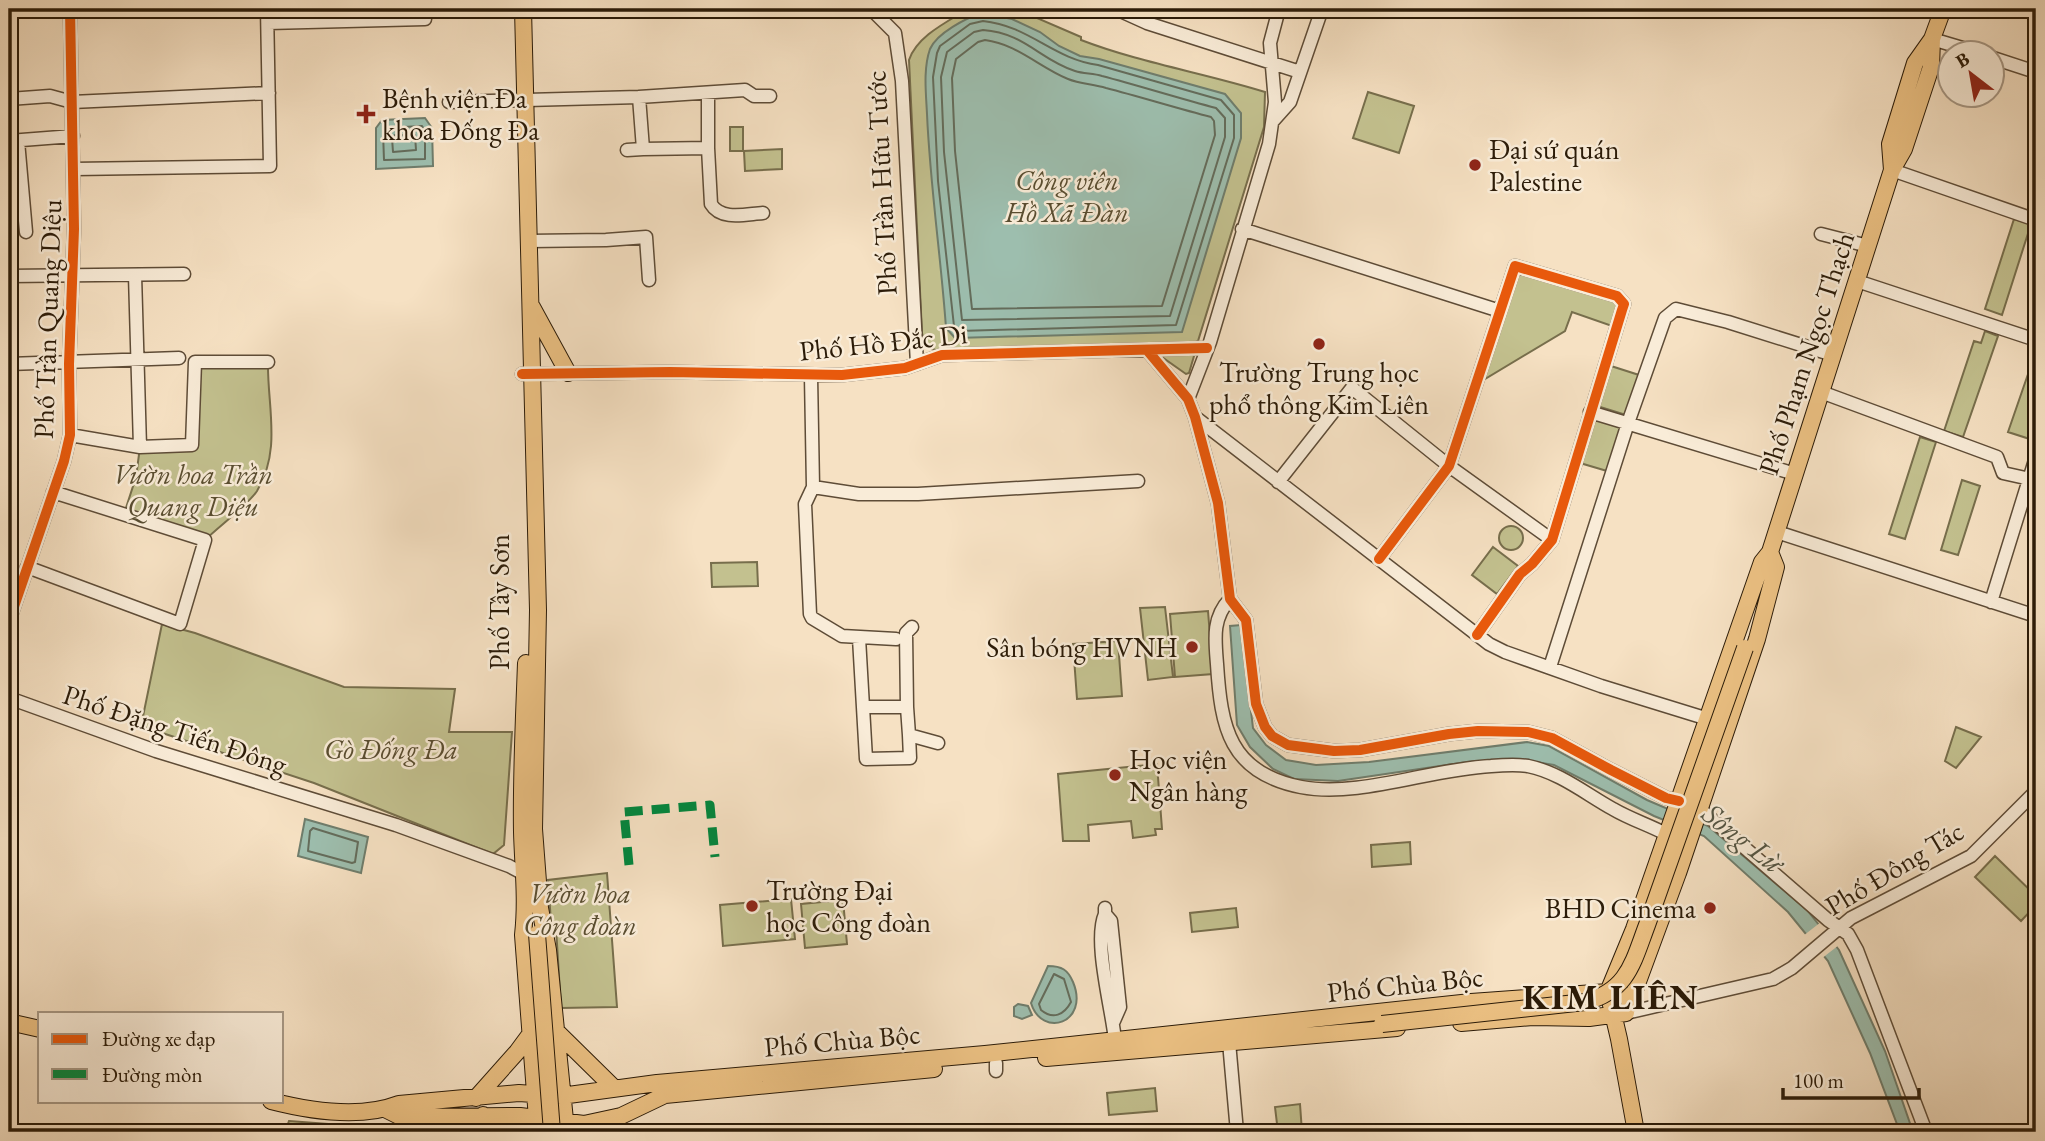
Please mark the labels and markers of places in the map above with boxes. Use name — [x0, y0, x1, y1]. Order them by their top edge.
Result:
place label: Bệnh viện Đa khoa Đống Đa — [382, 80, 540, 148]
marker: Bệnh viện Đa khoa Đống Đa — [356, 104, 376, 124]
place label: Đại sứ quán Palestine — [1489, 131, 1620, 199]
marker: Đại sứ quán Palestine — [1467, 157, 1483, 173]
marker: Trường Trung học phổ thông Kim Liên — [1311, 336, 1327, 352]
place label: Trường Trung học phổ thông Kim Liên — [1209, 354, 1429, 422]
place label: Sân bóng HVNH — [986, 629, 1178, 665]
marker: Sân bóng HVNH — [1184, 639, 1200, 655]
place label: Học viện Ngân hàng — [1129, 741, 1248, 809]
marker: Học viện Ngân hàng — [1107, 767, 1123, 783]
place label: Trường Đại học Công đoàn — [766, 872, 931, 940]
place label: BHD Cinema — [1545, 890, 1697, 926]
marker: Trường Đại học Công đoàn — [744, 898, 760, 914]
marker: BHD Cinema — [1702, 900, 1718, 916]

